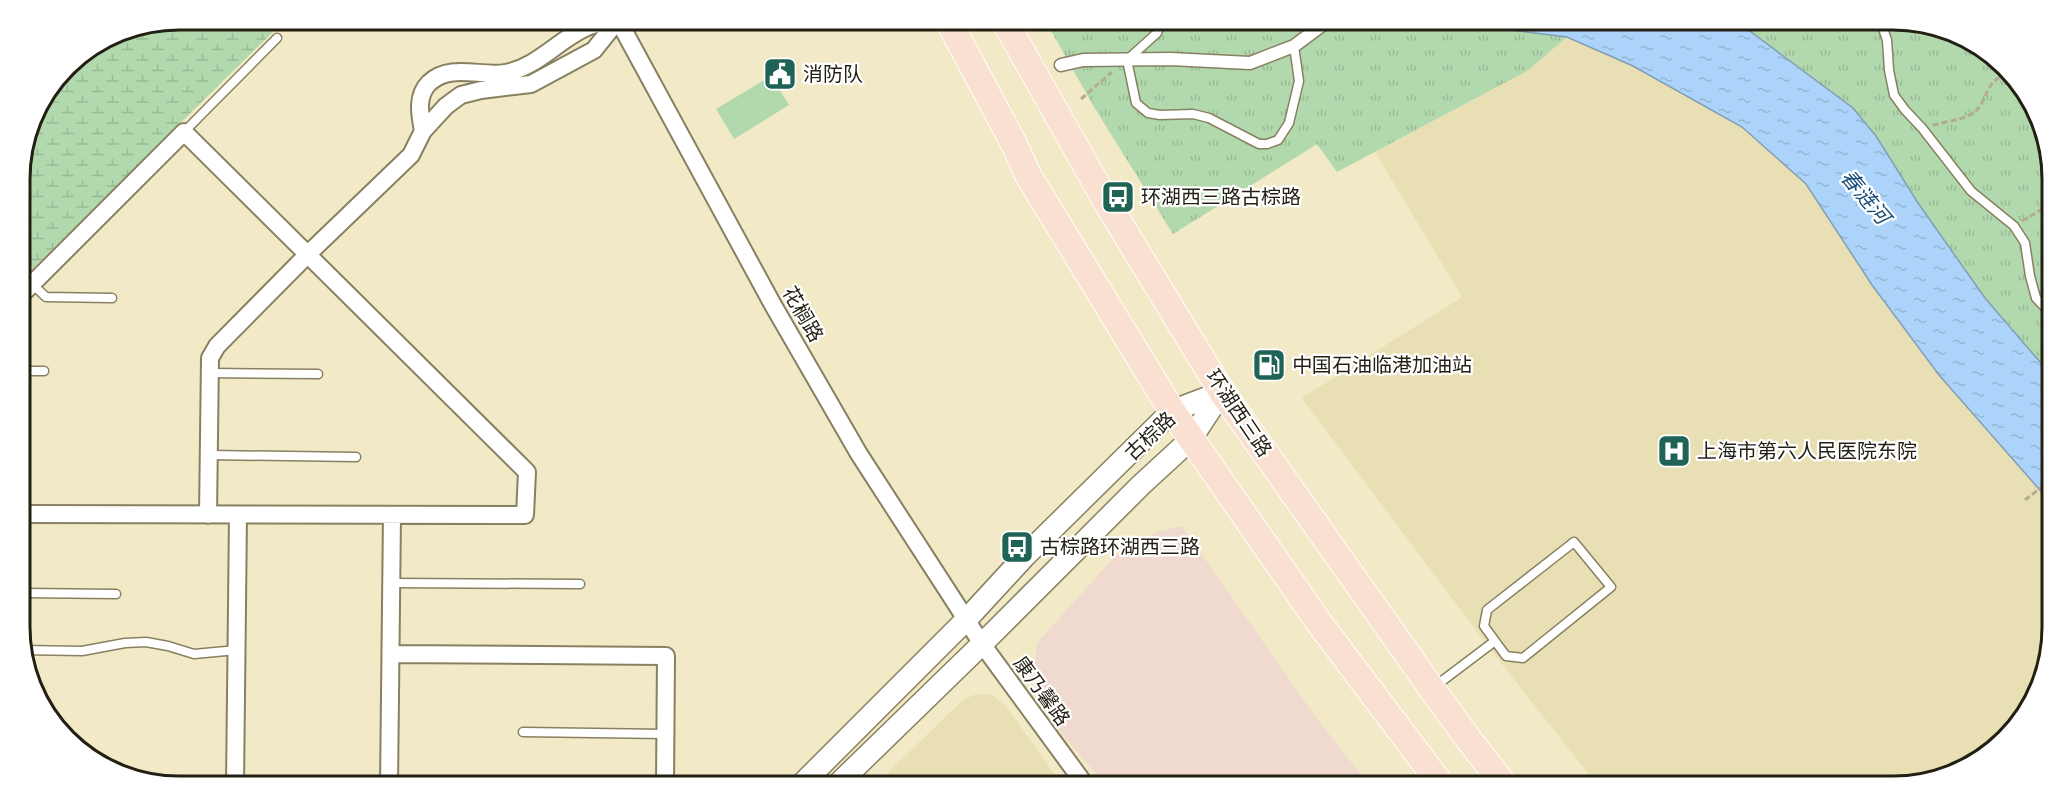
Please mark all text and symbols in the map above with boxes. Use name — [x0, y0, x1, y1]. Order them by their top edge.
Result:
public building icon: 消防队 — [762, 56, 798, 92]
place label: 消防队 — [803, 63, 863, 86]
water label: 春涟河 — [1836, 165, 1897, 232]
bus stop icon: 环湖西三路古棕路 — [1100, 179, 1136, 215]
place label: 环湖西三路古棕路 — [1141, 186, 1301, 209]
street label: 花榈路 — [778, 283, 828, 346]
fuel station icon: 中国石油临港加油站 — [1251, 347, 1287, 383]
place label: 中国石油临港加油站 — [1292, 354, 1472, 377]
street label: 环湖西三路 — [1201, 365, 1276, 461]
street label: 古棕路 — [1121, 407, 1180, 465]
hospital icon: 上海市第六人民医院东院 — [1656, 433, 1692, 469]
place label: 上海市第六人民医院东院 — [1697, 440, 1917, 463]
bus stop icon: 古棕路环湖西三路 — [999, 529, 1035, 565]
place label: 古棕路环湖西三路 — [1040, 536, 1200, 559]
street label: 康乃馨路 — [1009, 652, 1074, 730]

